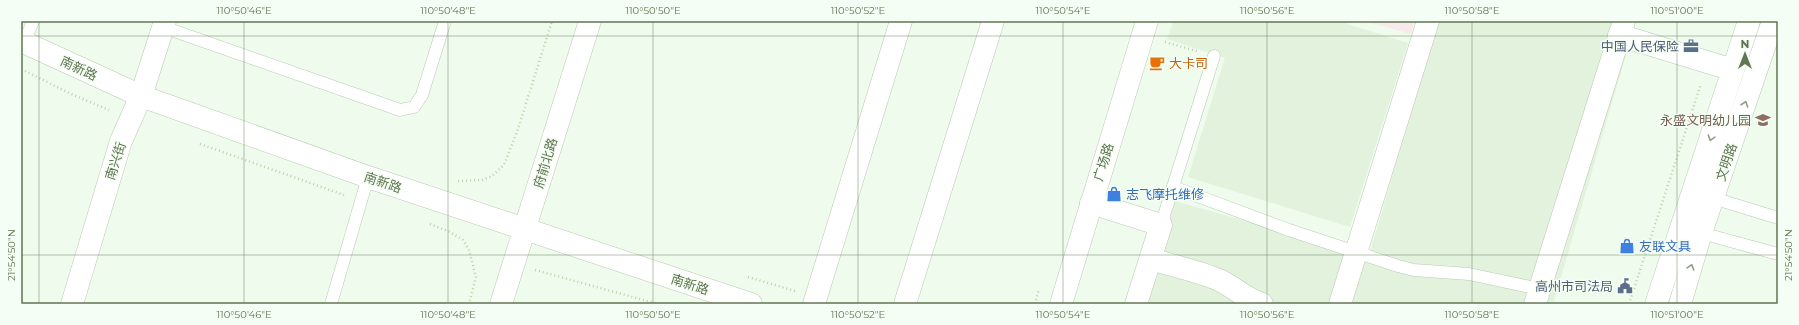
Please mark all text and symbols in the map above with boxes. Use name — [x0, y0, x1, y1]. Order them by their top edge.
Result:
text: 110°50'46"E — [216, 4, 272, 17]
text: 110°50'48"E — [420, 4, 476, 17]
text: 110°50'50"E — [625, 4, 681, 17]
text: 110°50'52"E — [831, 4, 885, 17]
text: 110°50'54"E — [1036, 4, 1091, 17]
text: 110°50'56"E — [1240, 4, 1295, 17]
text: 110°50'58"E — [1444, 4, 1500, 17]
text: 110°51'00"E — [1650, 4, 1704, 17]
north arrow — [1725, 34, 1765, 74]
office icon: 中国人民保险 — [1682, 37, 1700, 55]
text: N — [1741, 37, 1749, 51]
place label: 中国人民保险 — [1601, 38, 1679, 54]
street label: 南新路 — [58, 53, 100, 83]
cafe icon: 大卡司 — [1148, 54, 1166, 72]
place label: 大卡司 — [1169, 55, 1208, 71]
one-way arrow — [1741, 100, 1749, 107]
school or university icon: 永盛文明幼儿园 — [1754, 111, 1772, 129]
place label: 永盛文明幼儿园 — [1660, 112, 1751, 128]
one-way arrow — [1707, 134, 1715, 141]
street label: 府前北路 — [530, 136, 560, 190]
street label: 南兴街 — [101, 140, 129, 182]
street label: 广场路 — [1090, 141, 1116, 183]
street label: 文明路 — [1712, 141, 1740, 183]
street label: 南新路 — [362, 168, 404, 196]
shop icon: 志飞摩托维修 — [1105, 185, 1123, 203]
place label: 志飞摩托维修 — [1126, 186, 1204, 202]
text: 21°54'50"N — [5, 229, 18, 281]
text: 21°54'50"N — [1782, 229, 1795, 281]
shop icon: 友联文具 — [1618, 237, 1636, 255]
place label: 友联文具 — [1639, 238, 1691, 254]
one-way arrow — [1686, 263, 1695, 270]
street label: 南新路 — [669, 270, 711, 298]
public building icon: 高州市司法局 — [1616, 277, 1634, 295]
place label: 高州市司法局 — [1535, 278, 1613, 294]
text: 110°50'46"E — [216, 308, 272, 321]
text: 110°50'48"E — [420, 308, 476, 321]
text: 110°50'50"E — [625, 308, 681, 321]
text: 110°50'52"E — [831, 308, 885, 321]
text: 110°50'54"E — [1036, 308, 1091, 321]
text: 110°50'56"E — [1240, 308, 1295, 321]
text: 110°50'58"E — [1444, 308, 1500, 321]
text: 110°51'00"E — [1650, 308, 1704, 321]

